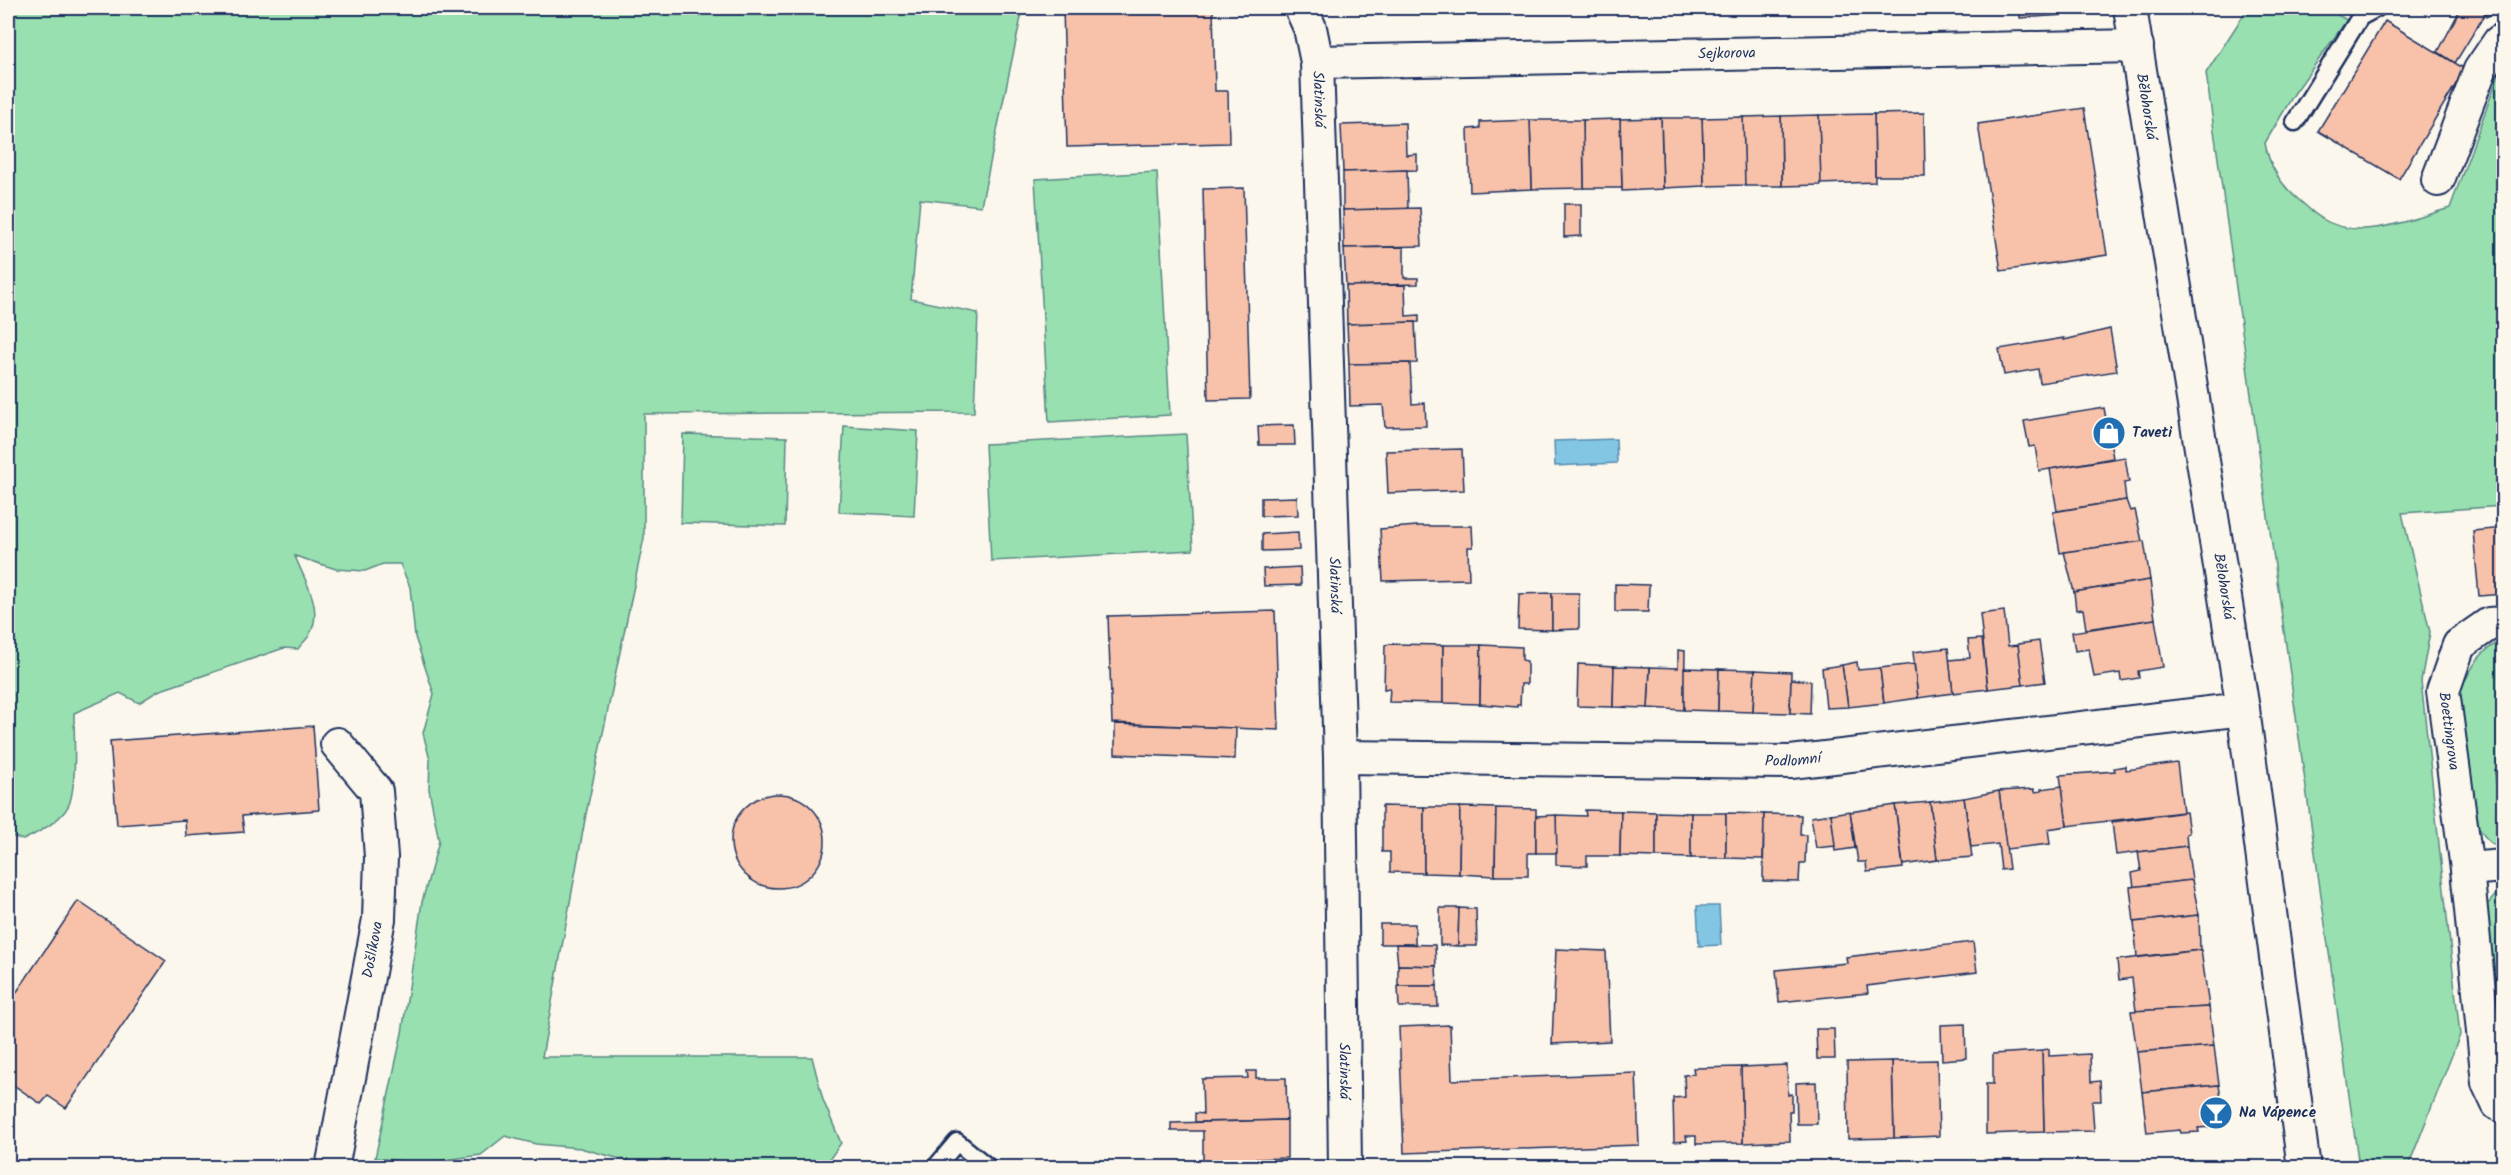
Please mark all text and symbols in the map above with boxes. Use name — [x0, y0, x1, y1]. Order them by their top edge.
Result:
street label: Sejkorova — [1698, 41, 1756, 67]
street label: Slatinská — [1305, 71, 1331, 130]
street label: Bělohorská — [2129, 72, 2163, 144]
shop icon: Taveti — [2091, 415, 2127, 451]
place label: Taveti — [2132, 421, 2173, 445]
street label: Bělohorská — [2206, 552, 2241, 623]
street label: Slatinská — [1321, 556, 1347, 616]
street label: Boettingrova — [2431, 691, 2466, 772]
street label: Podlomní — [1765, 746, 1825, 774]
street label: Došlíkova — [356, 919, 390, 980]
street label: Slatinská — [1331, 1042, 1356, 1101]
bar icon: Na Vápence — [2198, 1095, 2234, 1131]
place label: Na Vápence — [2239, 1101, 2317, 1125]

